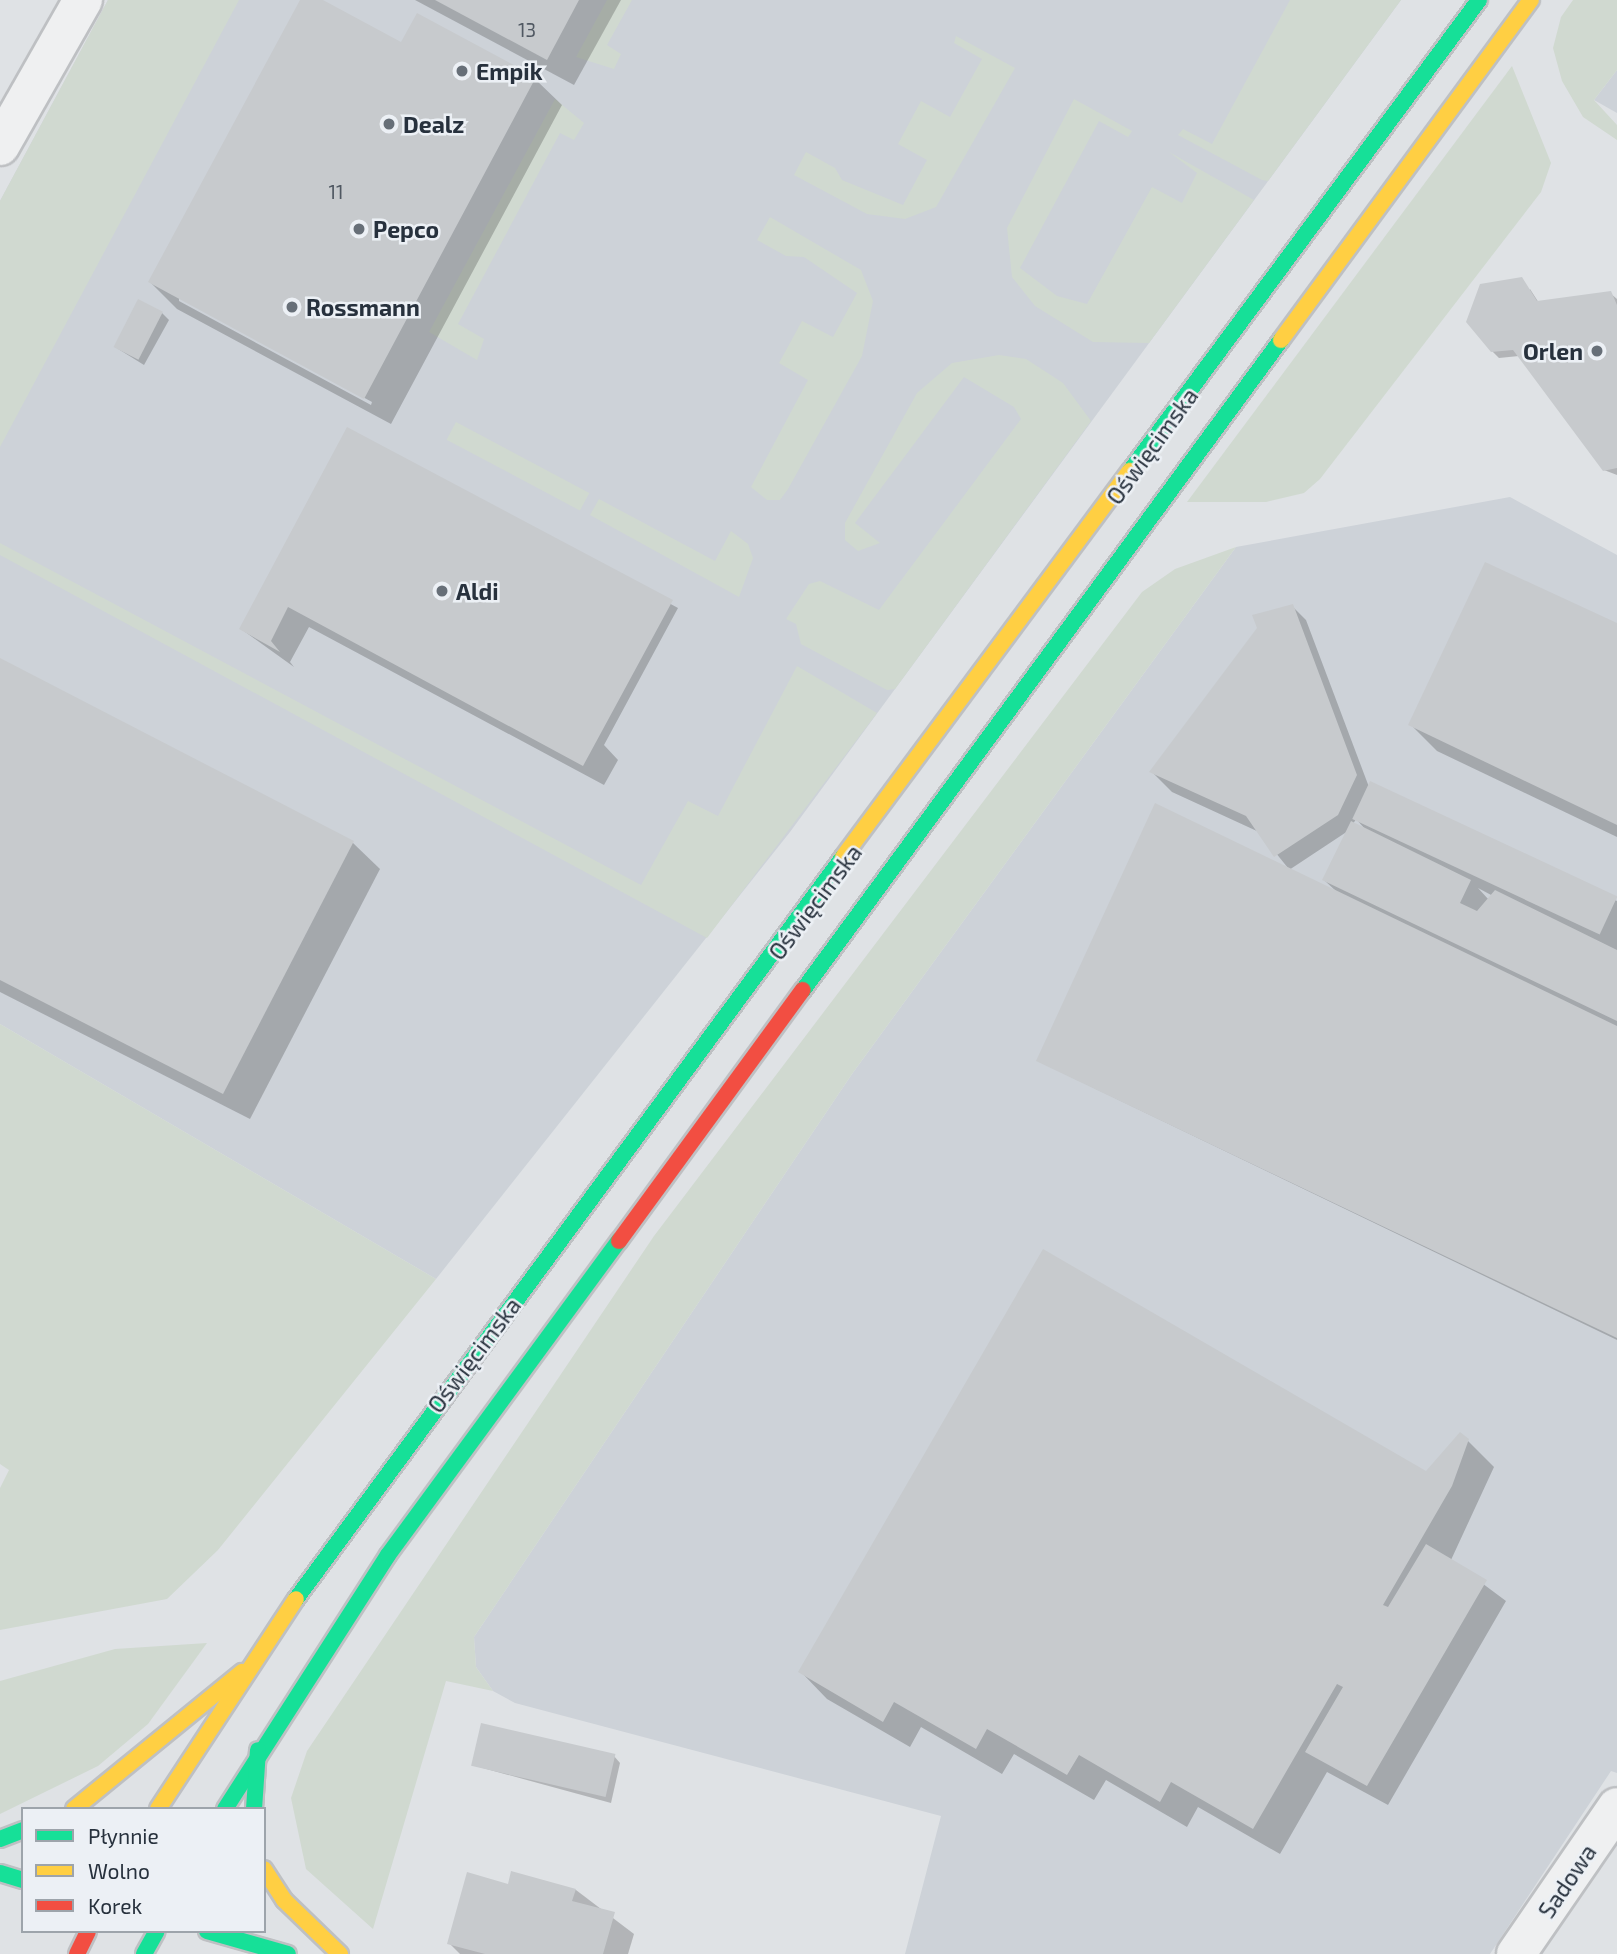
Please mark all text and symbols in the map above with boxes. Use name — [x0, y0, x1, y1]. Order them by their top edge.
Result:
house number: 13 — [518, 19, 536, 41]
place label: Empik — [476, 57, 543, 85]
marker: Empik — [454, 63, 470, 79]
place label: Dealz — [403, 110, 464, 138]
marker: Dealz — [381, 116, 397, 132]
house number: 11 — [328, 181, 344, 203]
place label: Pepco — [373, 215, 439, 243]
marker: Pepco — [351, 221, 367, 237]
place label: Rossmann — [306, 293, 420, 321]
marker: Rossmann — [284, 299, 300, 315]
place label: Orlen — [1523, 337, 1583, 365]
marker: Orlen — [1589, 343, 1605, 359]
street label: Oświęcimska — [1101, 382, 1203, 510]
place label: Aldi — [456, 577, 499, 605]
marker: Aldi — [434, 583, 450, 599]
street label: Oświęcimska — [763, 839, 867, 965]
street label: Oświęcimska — [422, 1292, 526, 1418]
legend — [21, 1807, 266, 1933]
text: Płynnie — [88, 1823, 159, 1848]
street label: Sadowa — [1532, 1839, 1602, 1923]
text: Wolno — [88, 1858, 150, 1883]
text: Korek — [88, 1893, 142, 1918]

